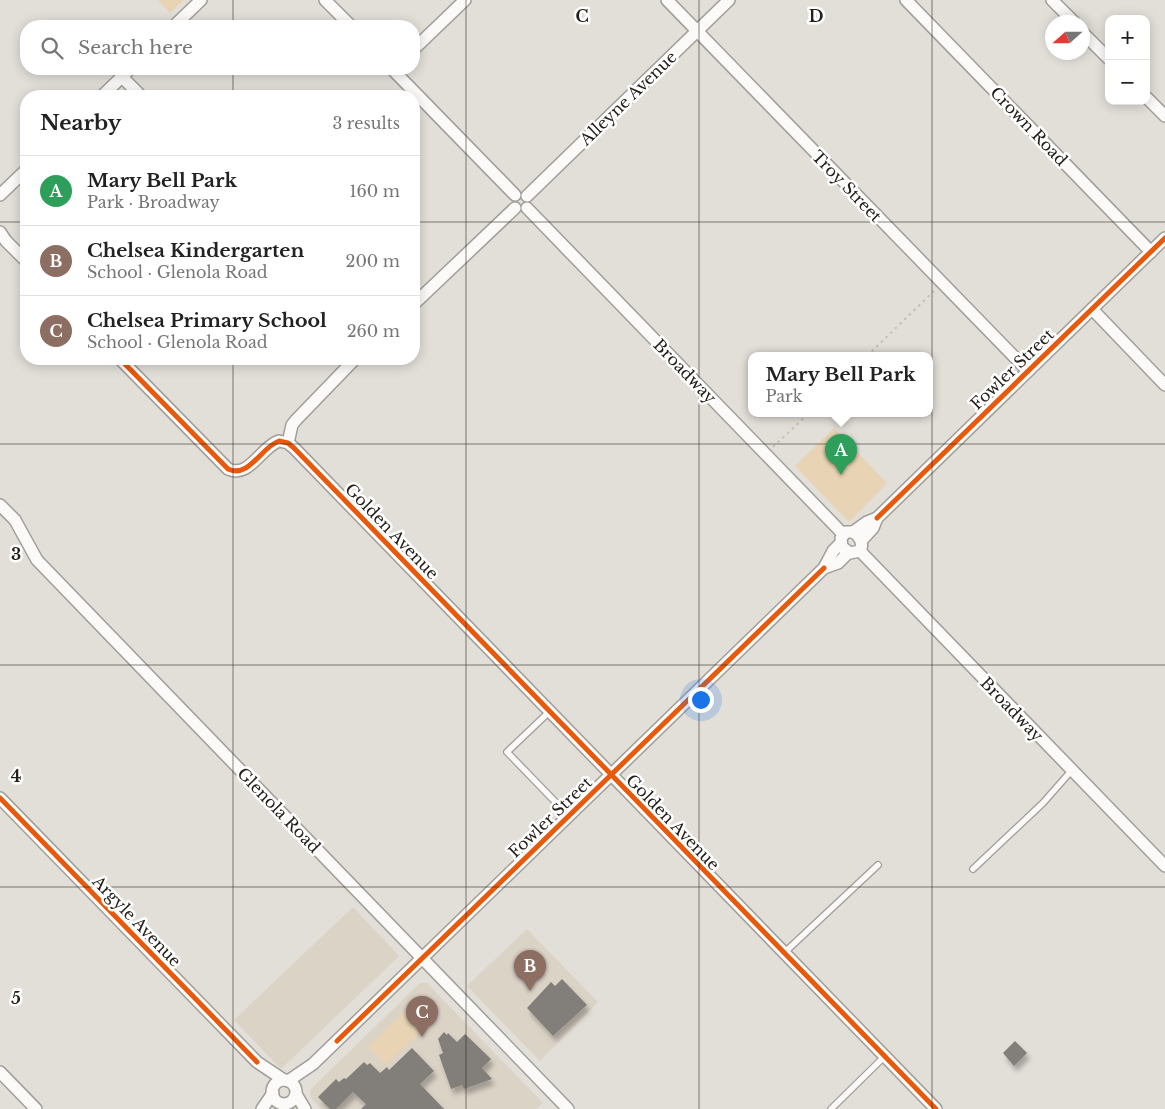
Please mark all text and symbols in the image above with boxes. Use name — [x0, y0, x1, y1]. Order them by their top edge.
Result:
text: C — [575, 6, 589, 26]
text: D — [809, 6, 823, 26]
north arrow — [1045, 15, 1090, 60]
map controls — [1105, 15, 1150, 105]
button: + — [1105, 15, 1150, 60]
search box — [20, 20, 420, 75]
icon: search — [38, 34, 66, 62]
text: Search here — [78, 36, 193, 59]
street label: Alleyne Avenue — [575, 47, 681, 150]
button: − — [1105, 60, 1150, 105]
street label: Crown Road — [986, 82, 1072, 170]
text: Nearby — [40, 110, 121, 136]
text: 3 results — [332, 113, 400, 133]
street label: Troy Street — [808, 146, 886, 226]
text: Mary Bell Park — [87, 169, 237, 192]
text: A — [50, 181, 62, 201]
text: 160 m — [349, 181, 400, 201]
text: Park · Broadway — [87, 192, 220, 212]
text: Chelsea Kindergarten — [87, 239, 304, 262]
text: B — [50, 251, 62, 271]
text: 200 m — [346, 251, 400, 271]
text: School · Glenola Road — [87, 262, 268, 282]
text: Chelsea Primary School — [87, 309, 327, 332]
text: C — [49, 321, 63, 341]
text: 260 m — [347, 321, 400, 341]
street label: Fowler Street — [966, 324, 1058, 414]
text: School · Glenola Road — [87, 332, 268, 352]
street label: Broadway — [649, 335, 721, 408]
popup — [748, 352, 933, 417]
text: Mary Bell Park — [765, 363, 916, 386]
text: Park — [765, 386, 803, 406]
pin: A — [825, 434, 857, 475]
street label: Golden Avenue — [341, 479, 443, 583]
text: 3 — [11, 544, 21, 564]
street label: Broadway — [976, 673, 1048, 746]
your location — [688, 687, 714, 713]
street label: Glenola Road — [233, 763, 325, 857]
text: 4 — [11, 766, 21, 786]
street label: Golden Avenue — [622, 770, 724, 874]
street label: Fowler Street — [504, 772, 596, 862]
street label: Argyle Avenue — [88, 871, 185, 971]
pin: B — [514, 950, 546, 991]
text: 5 — [11, 988, 21, 1008]
pin: C — [406, 996, 438, 1037]

